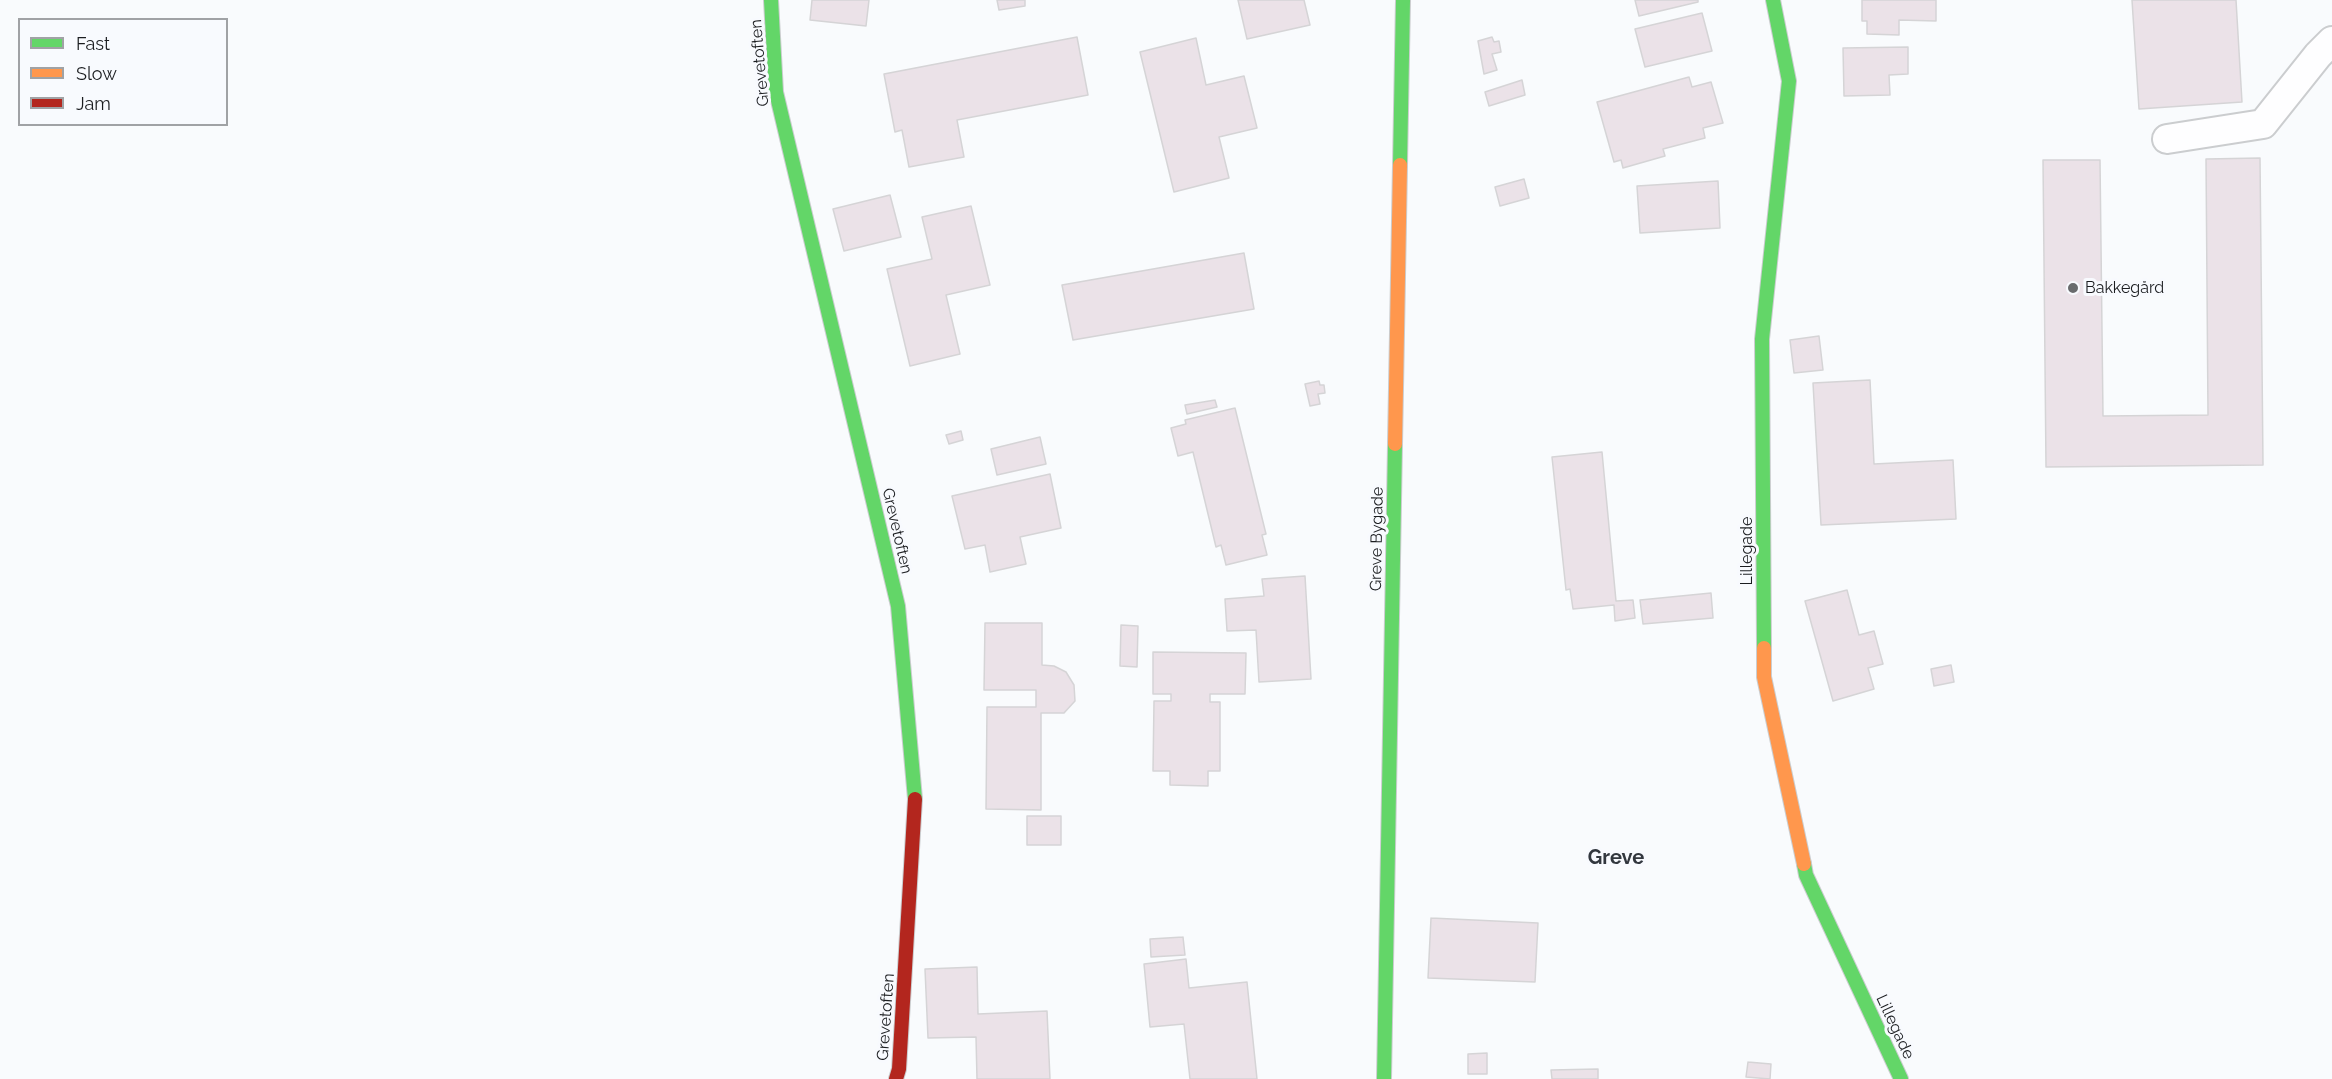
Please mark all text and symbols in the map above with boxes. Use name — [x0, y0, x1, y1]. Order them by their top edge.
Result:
legend — [18, 18, 228, 126]
street label: Grevetoften — [747, 19, 773, 107]
text: Fast — [76, 33, 110, 54]
text: Slow — [76, 63, 117, 84]
text: Jam — [76, 93, 111, 114]
place label: Bakkegård — [2085, 278, 2164, 298]
marker: Bakkegård — [2066, 281, 2080, 295]
street label: Grevetoften — [878, 486, 916, 576]
street label: Greve Bygade — [1366, 487, 1388, 591]
street label: Lillegade — [1737, 517, 1757, 585]
district label: Greve — [1588, 846, 1644, 870]
street label: Grevetoften — [873, 973, 899, 1061]
street label: Lillegade — [1872, 992, 1918, 1062]

